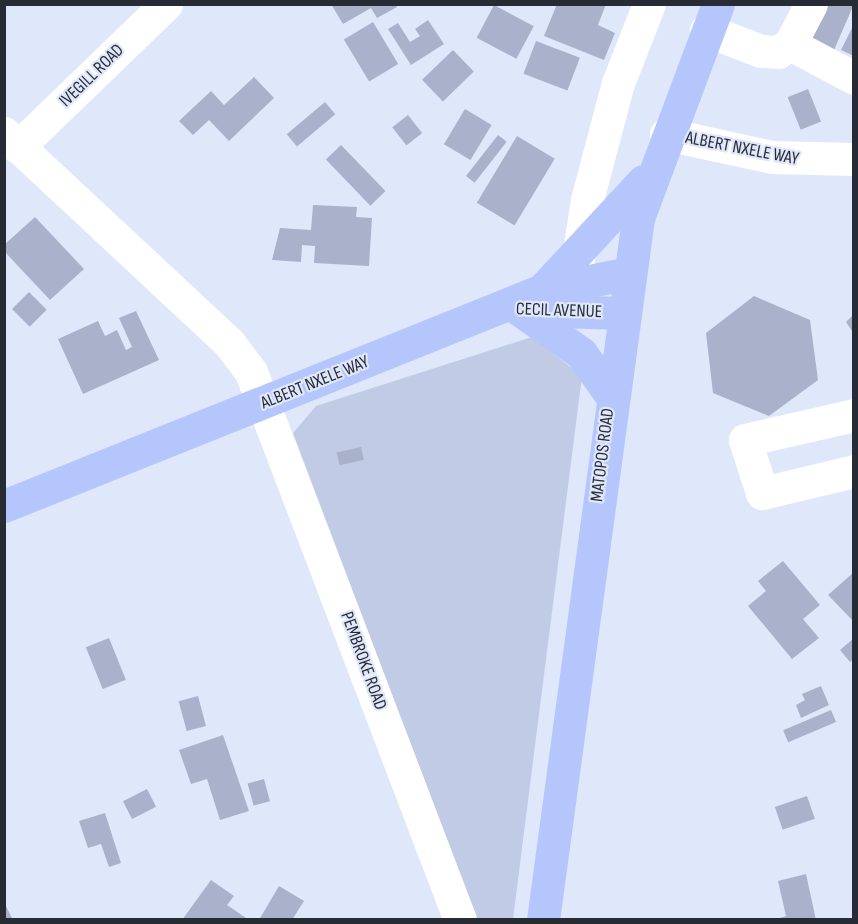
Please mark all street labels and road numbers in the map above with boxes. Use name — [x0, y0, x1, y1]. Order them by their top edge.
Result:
street label: IVEGILL ROAD — [55, 40, 129, 112]
street label: ALBERT NXELE WAY — [684, 127, 800, 171]
street label: CECIL AVENUE — [516, 299, 602, 323]
street label: ALBERT NXELE WAY — [258, 351, 372, 415]
street label: MATOPOS ROAD — [587, 407, 619, 503]
street label: PEMBROKE ROAD — [335, 609, 391, 713]

